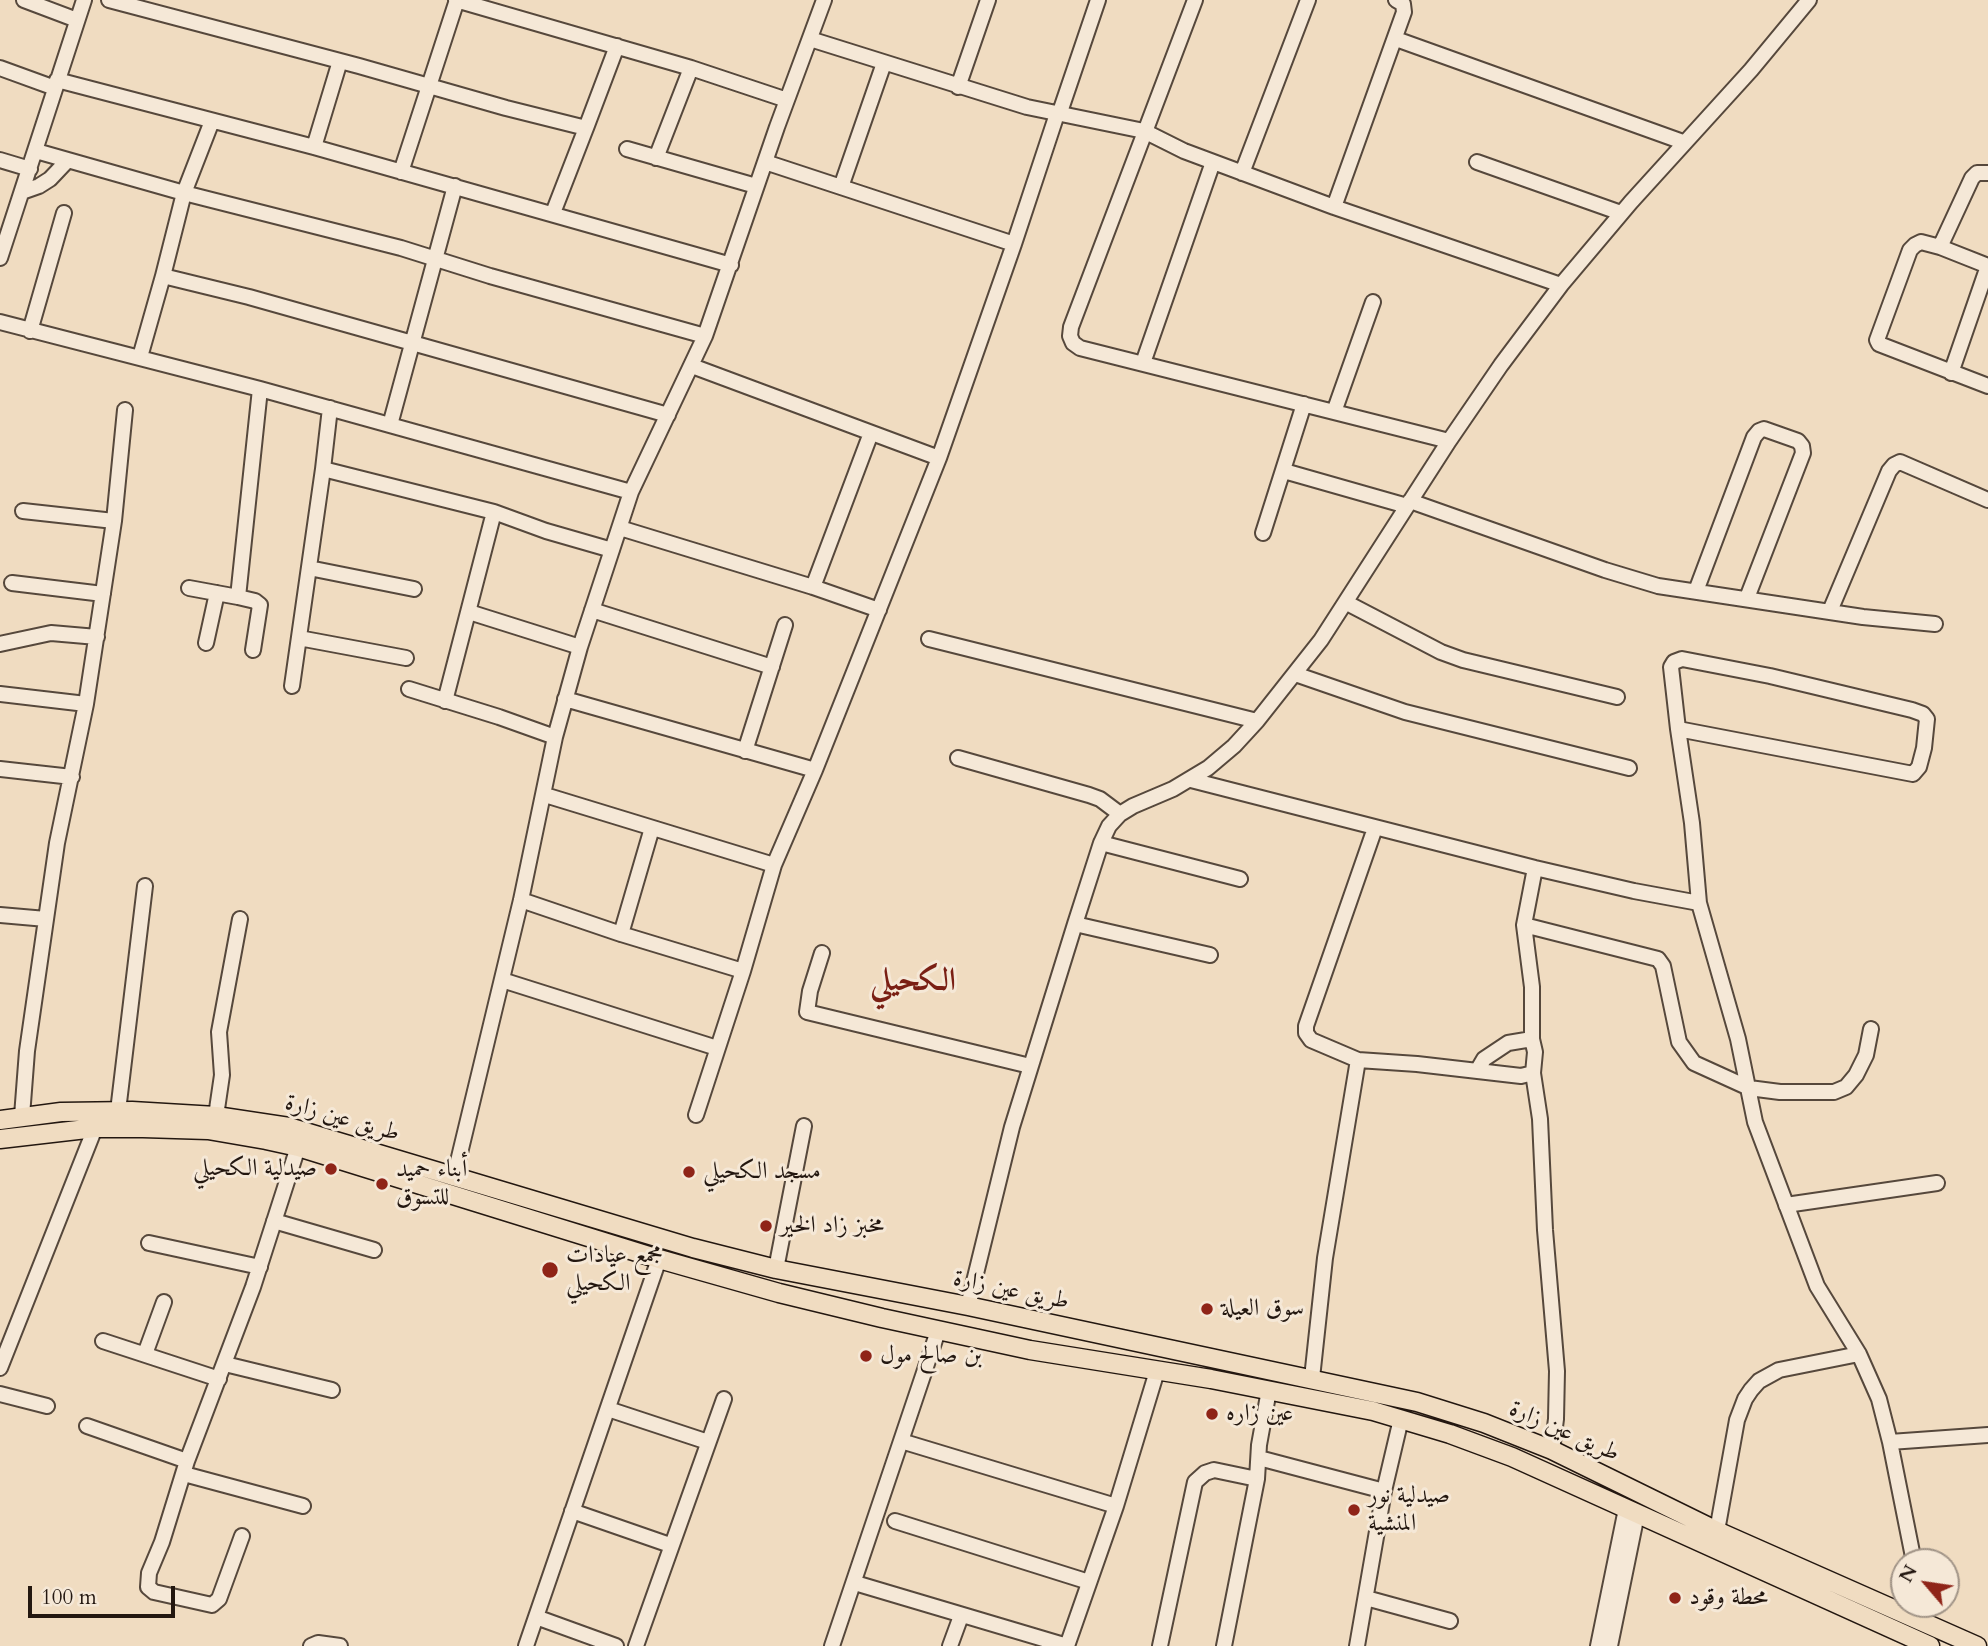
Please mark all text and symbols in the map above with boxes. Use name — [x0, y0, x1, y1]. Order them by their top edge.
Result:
district label: الكحيلي — [870, 964, 956, 1002]
street label: طريق عين زارة — [282, 1089, 402, 1149]
place label: صيدلية الكحيلي — [193, 1155, 317, 1183]
place label: أبناء حميد للتسوق — [396, 1156, 467, 1212]
place label: مسجد الكحيلي — [703, 1158, 821, 1186]
marker: صيدلية الكحيلي — [323, 1161, 339, 1177]
marker: مسجد الكحيلي — [681, 1164, 697, 1180]
marker: أبناء حميد للتسوق — [374, 1176, 390, 1192]
place label: مخبز زاد الخير — [780, 1212, 884, 1240]
marker: مخبز زاد الخير — [758, 1218, 774, 1234]
place label: مجمع عيادات الكحيلي — [566, 1242, 663, 1298]
marker: مجمع عيادات الكحيلي — [540, 1260, 560, 1280]
street label: طريق عين زارة — [950, 1265, 1072, 1317]
place label: سوق العيلة — [1221, 1295, 1304, 1323]
marker: سوق العيلة — [1199, 1301, 1215, 1317]
place label: بن صالح مول — [880, 1342, 982, 1370]
marker: بن صالح مول — [858, 1348, 874, 1364]
street label: طريق عين زارة — [1504, 1395, 1624, 1469]
place label: عين زاره — [1226, 1400, 1293, 1428]
marker: عين زاره — [1204, 1406, 1220, 1422]
place label: صيدلية نور المنشية — [1368, 1482, 1450, 1538]
marker: صيدلية نور المنشية — [1346, 1502, 1362, 1518]
north arrow — [1890, 1548, 1960, 1618]
text: N — [1893, 1560, 1924, 1587]
scale bar — [32, 1572, 178, 1616]
text: 100 m — [41, 1583, 97, 1612]
place label: محطة وقود — [1689, 1584, 1768, 1612]
marker: محطة وقود — [1667, 1590, 1683, 1606]

